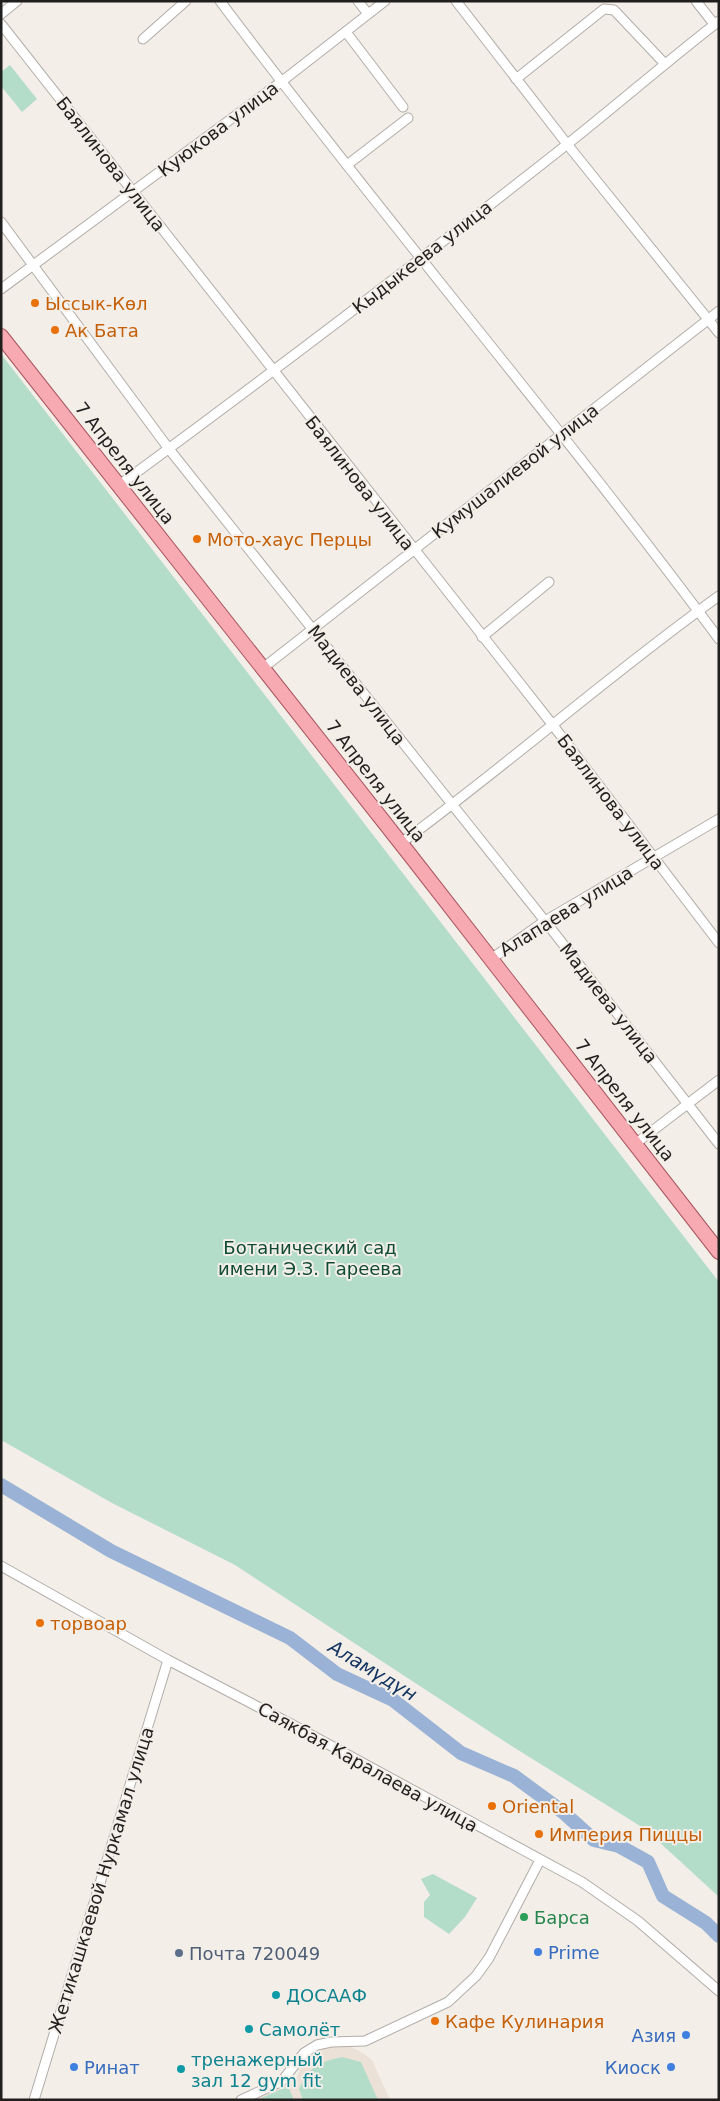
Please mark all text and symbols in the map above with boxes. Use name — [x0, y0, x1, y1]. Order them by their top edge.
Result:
street label: Куюкова улица — [154, 77, 282, 181]
street label: Баялинова улица — [52, 93, 170, 235]
street label: Кыдыкеева улица — [348, 196, 496, 318]
place label: Ыссык-Көл — [45, 293, 148, 314]
marker: Ыссык-Көл — [29, 297, 41, 309]
place label: Ак Бата — [65, 320, 139, 341]
marker: Ак Бата — [49, 324, 61, 336]
street label: 7 Апреля улица — [71, 398, 179, 528]
street label: Кумушалиевой улица — [428, 399, 602, 543]
street label: Баялинова улица — [301, 412, 419, 554]
place label: Мото-хаус Перцы — [207, 529, 372, 550]
marker: Мото-хаус Перцы — [191, 533, 203, 545]
street label: Мадиева улица — [304, 621, 410, 749]
street label: 7 Апреля улица — [322, 716, 430, 846]
street label: Баялинова улица — [553, 730, 669, 874]
street label: Алапаева улица — [495, 861, 637, 961]
street label: Мадиева улица — [556, 939, 662, 1067]
street label: 7 Апреля улица — [571, 1035, 679, 1165]
park label: Ботанический сад имени Э.З. Гареева — [218, 1237, 402, 1279]
place label: торвоар — [50, 1613, 127, 1634]
marker: торвоар — [34, 1617, 46, 1629]
water label: Аламүдүн — [323, 1634, 421, 1705]
street label: Саякбая Каралаева улица — [254, 1698, 482, 1836]
street label: Жетикашкаевой Нуркамал улица — [44, 1724, 158, 2036]
place label: Oriental — [502, 1796, 574, 1817]
marker: Oriental — [486, 1800, 498, 1812]
place label: Империя Пиццы — [549, 1824, 703, 1845]
marker: Империя Пиццы — [533, 1828, 545, 1840]
place label: Барса — [534, 1907, 590, 1928]
marker: Барса — [518, 1911, 530, 1923]
place label: Prime — [548, 1942, 600, 1963]
place label: Почта 720049 — [189, 1943, 320, 1964]
marker: Prime — [532, 1946, 544, 1958]
marker: Почта 720049 — [173, 1947, 185, 1959]
place label: ДОСААФ — [286, 1985, 367, 2006]
marker: ДОСААФ — [270, 1989, 282, 2001]
place label: Кафе Кулинария — [445, 2011, 604, 2032]
marker: Кафе Кулинария — [429, 2015, 441, 2027]
place label: Самолёт — [259, 2019, 340, 2040]
marker: Самолёт — [243, 2023, 255, 2035]
place label: Азия — [632, 2025, 676, 2046]
marker: Азия — [680, 2029, 692, 2041]
place label: тренажерный зал 12 gym fit — [191, 2049, 323, 2091]
place label: Ринат — [84, 2057, 140, 2078]
place label: Киоск — [605, 2057, 661, 2078]
marker: Ринат — [68, 2061, 80, 2073]
marker: Киоск — [665, 2061, 677, 2073]
marker: тренажерный зал 12 gym fit — [175, 2063, 187, 2075]

